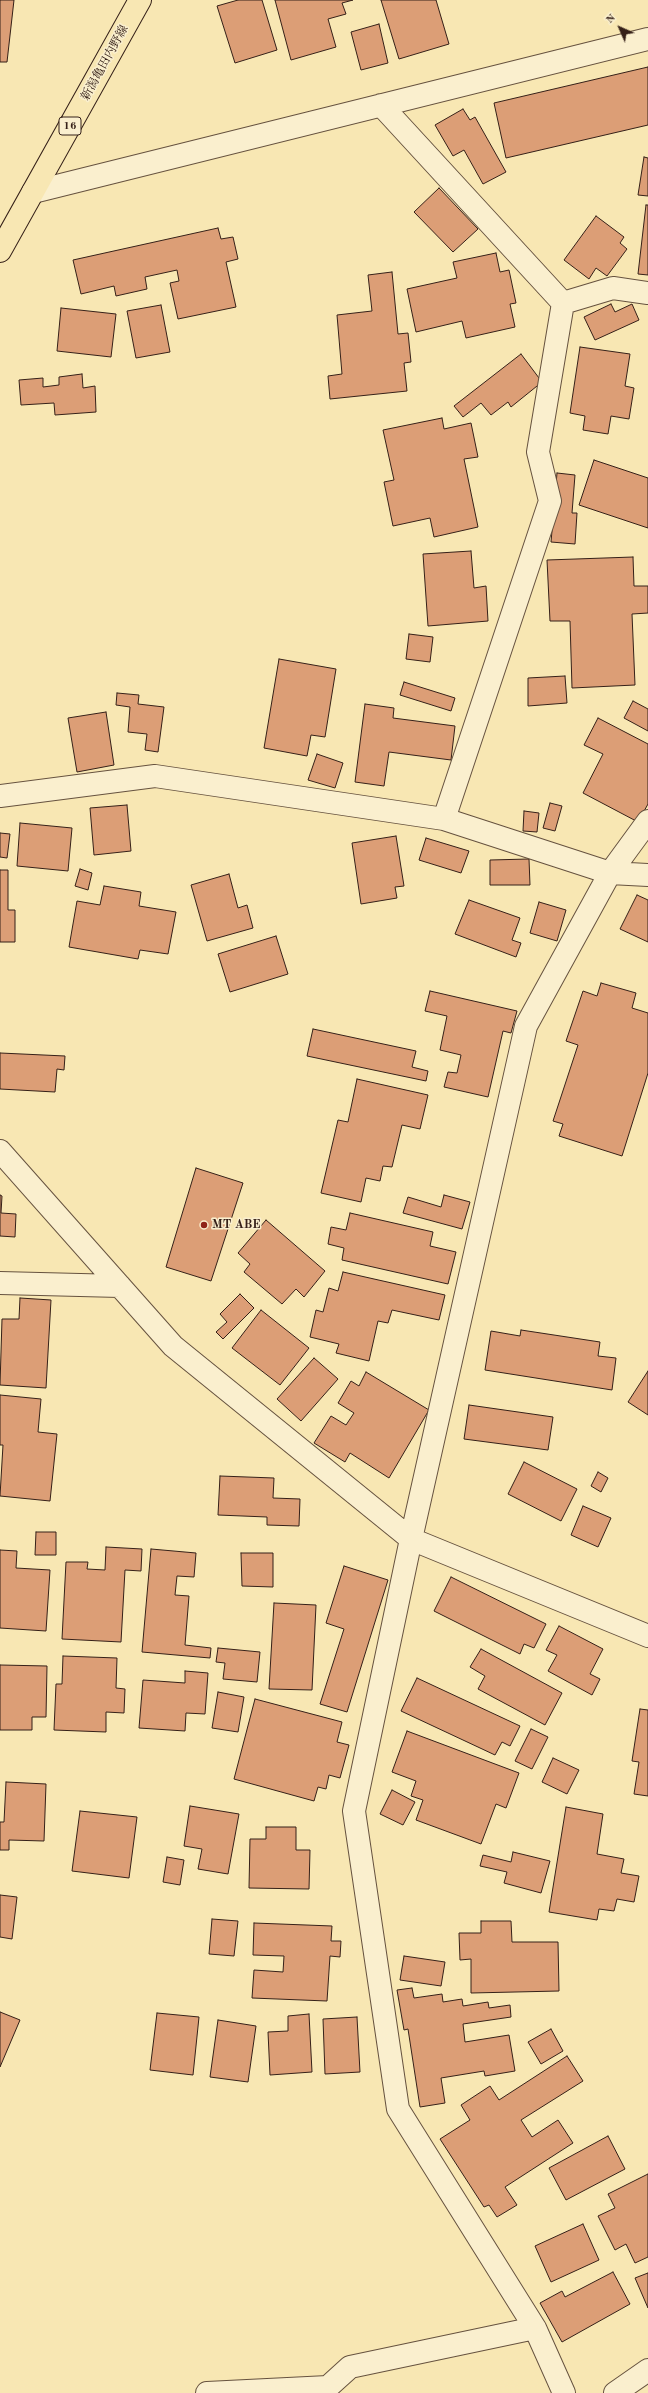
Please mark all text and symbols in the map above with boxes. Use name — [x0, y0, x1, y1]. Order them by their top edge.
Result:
north arrow — [600, 8, 640, 48]
text: N — [604, 12, 618, 26]
street label: 新潟亀田内野線 — [78, 23, 132, 103]
road number: 16 — [59, 117, 81, 135]
place label: MT ABE — [212, 1218, 260, 1232]
marker: MT ABE — [199, 1220, 209, 1230]

